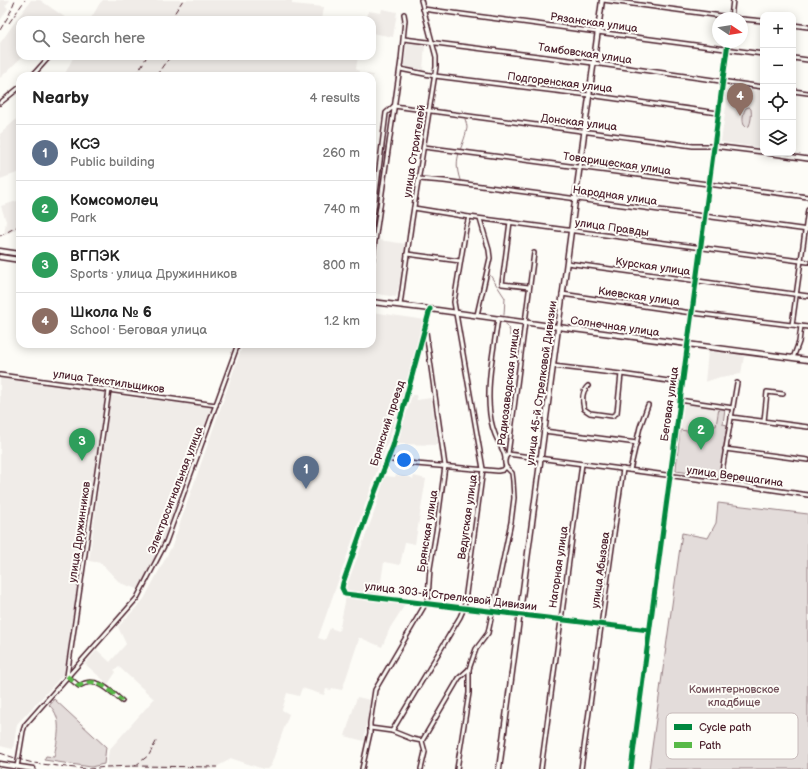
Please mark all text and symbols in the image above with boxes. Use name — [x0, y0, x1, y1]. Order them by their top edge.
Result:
street label: Рязанская улица — [549, 10, 639, 35]
north arrow — [712, 12, 748, 48]
map controls — [760, 12, 796, 156]
button: + — [760, 12, 796, 48]
search box — [16, 16, 376, 60]
icon: search — [30, 27, 52, 49]
text: Search here — [62, 29, 145, 48]
street label: Тамбовская улица — [537, 40, 633, 67]
button: − — [760, 48, 796, 84]
street label: Подгоренская улица — [507, 70, 614, 95]
pin: 4 — [727, 83, 753, 116]
button: locate — [760, 84, 796, 120]
text: Nearby — [32, 88, 89, 108]
text: 4 results — [310, 90, 360, 106]
street label: улица Строителей — [401, 104, 428, 198]
street label: Донская улица — [540, 111, 618, 134]
button: layers — [760, 120, 796, 156]
text: КСЭ — [70, 135, 100, 154]
text: 1 — [42, 145, 48, 161]
text: 260 m — [322, 145, 360, 161]
street label: Товарищеская улица — [562, 149, 672, 178]
text: Public building — [70, 154, 155, 170]
street label: Народная улица — [572, 183, 659, 208]
text: Комсомолец — [70, 191, 158, 210]
text: 2 — [41, 201, 49, 217]
text: 740 m — [324, 201, 360, 217]
text: Park — [70, 210, 96, 226]
street label: улица Правды — [574, 216, 650, 239]
text: ВГПЭК — [70, 247, 119, 266]
street label: Курская улица — [615, 255, 692, 278]
text: 3 — [41, 257, 49, 273]
text: 800 m — [323, 257, 360, 273]
text: Sports · улица Дружинников — [70, 266, 237, 282]
street label: Киевская улица — [597, 284, 681, 309]
street label: улица 45-й Стрелковой Дивизии — [523, 300, 560, 466]
text: Школа № 6 — [70, 303, 152, 322]
text: 4 — [41, 313, 49, 329]
text: 1.2 km — [324, 313, 360, 329]
street label: Солнечная улица — [570, 314, 661, 339]
text: School · Беговая улица — [70, 322, 207, 338]
street label: Радиозаводская улица — [495, 327, 522, 447]
street label: Беговая улица — [658, 365, 681, 442]
street label: улица Текстильщиков — [52, 367, 166, 396]
street label: Брянский проезд — [368, 378, 408, 468]
pin: 2 — [688, 417, 714, 450]
street label: Электросигнальная улица — [145, 424, 206, 556]
pin: 3 — [69, 428, 95, 461]
your location — [394, 450, 414, 470]
pin: 1 — [293, 456, 319, 489]
street label: улица Верещагина — [686, 463, 785, 490]
street label: Ведугская улица — [455, 473, 480, 561]
street label: улица Дружинников — [66, 480, 93, 583]
street label: Брянская улица — [415, 488, 441, 573]
street label: Нагорная улица — [546, 525, 571, 609]
street label: улица Абызова — [589, 530, 612, 609]
street label: улица 303-й Стрелковой Дивизии — [364, 579, 538, 614]
park label: Коминтерновское кладбище — [689, 683, 779, 709]
legend — [666, 713, 798, 759]
text: Cycle path — [699, 721, 751, 734]
text: Path — [699, 739, 721, 752]

